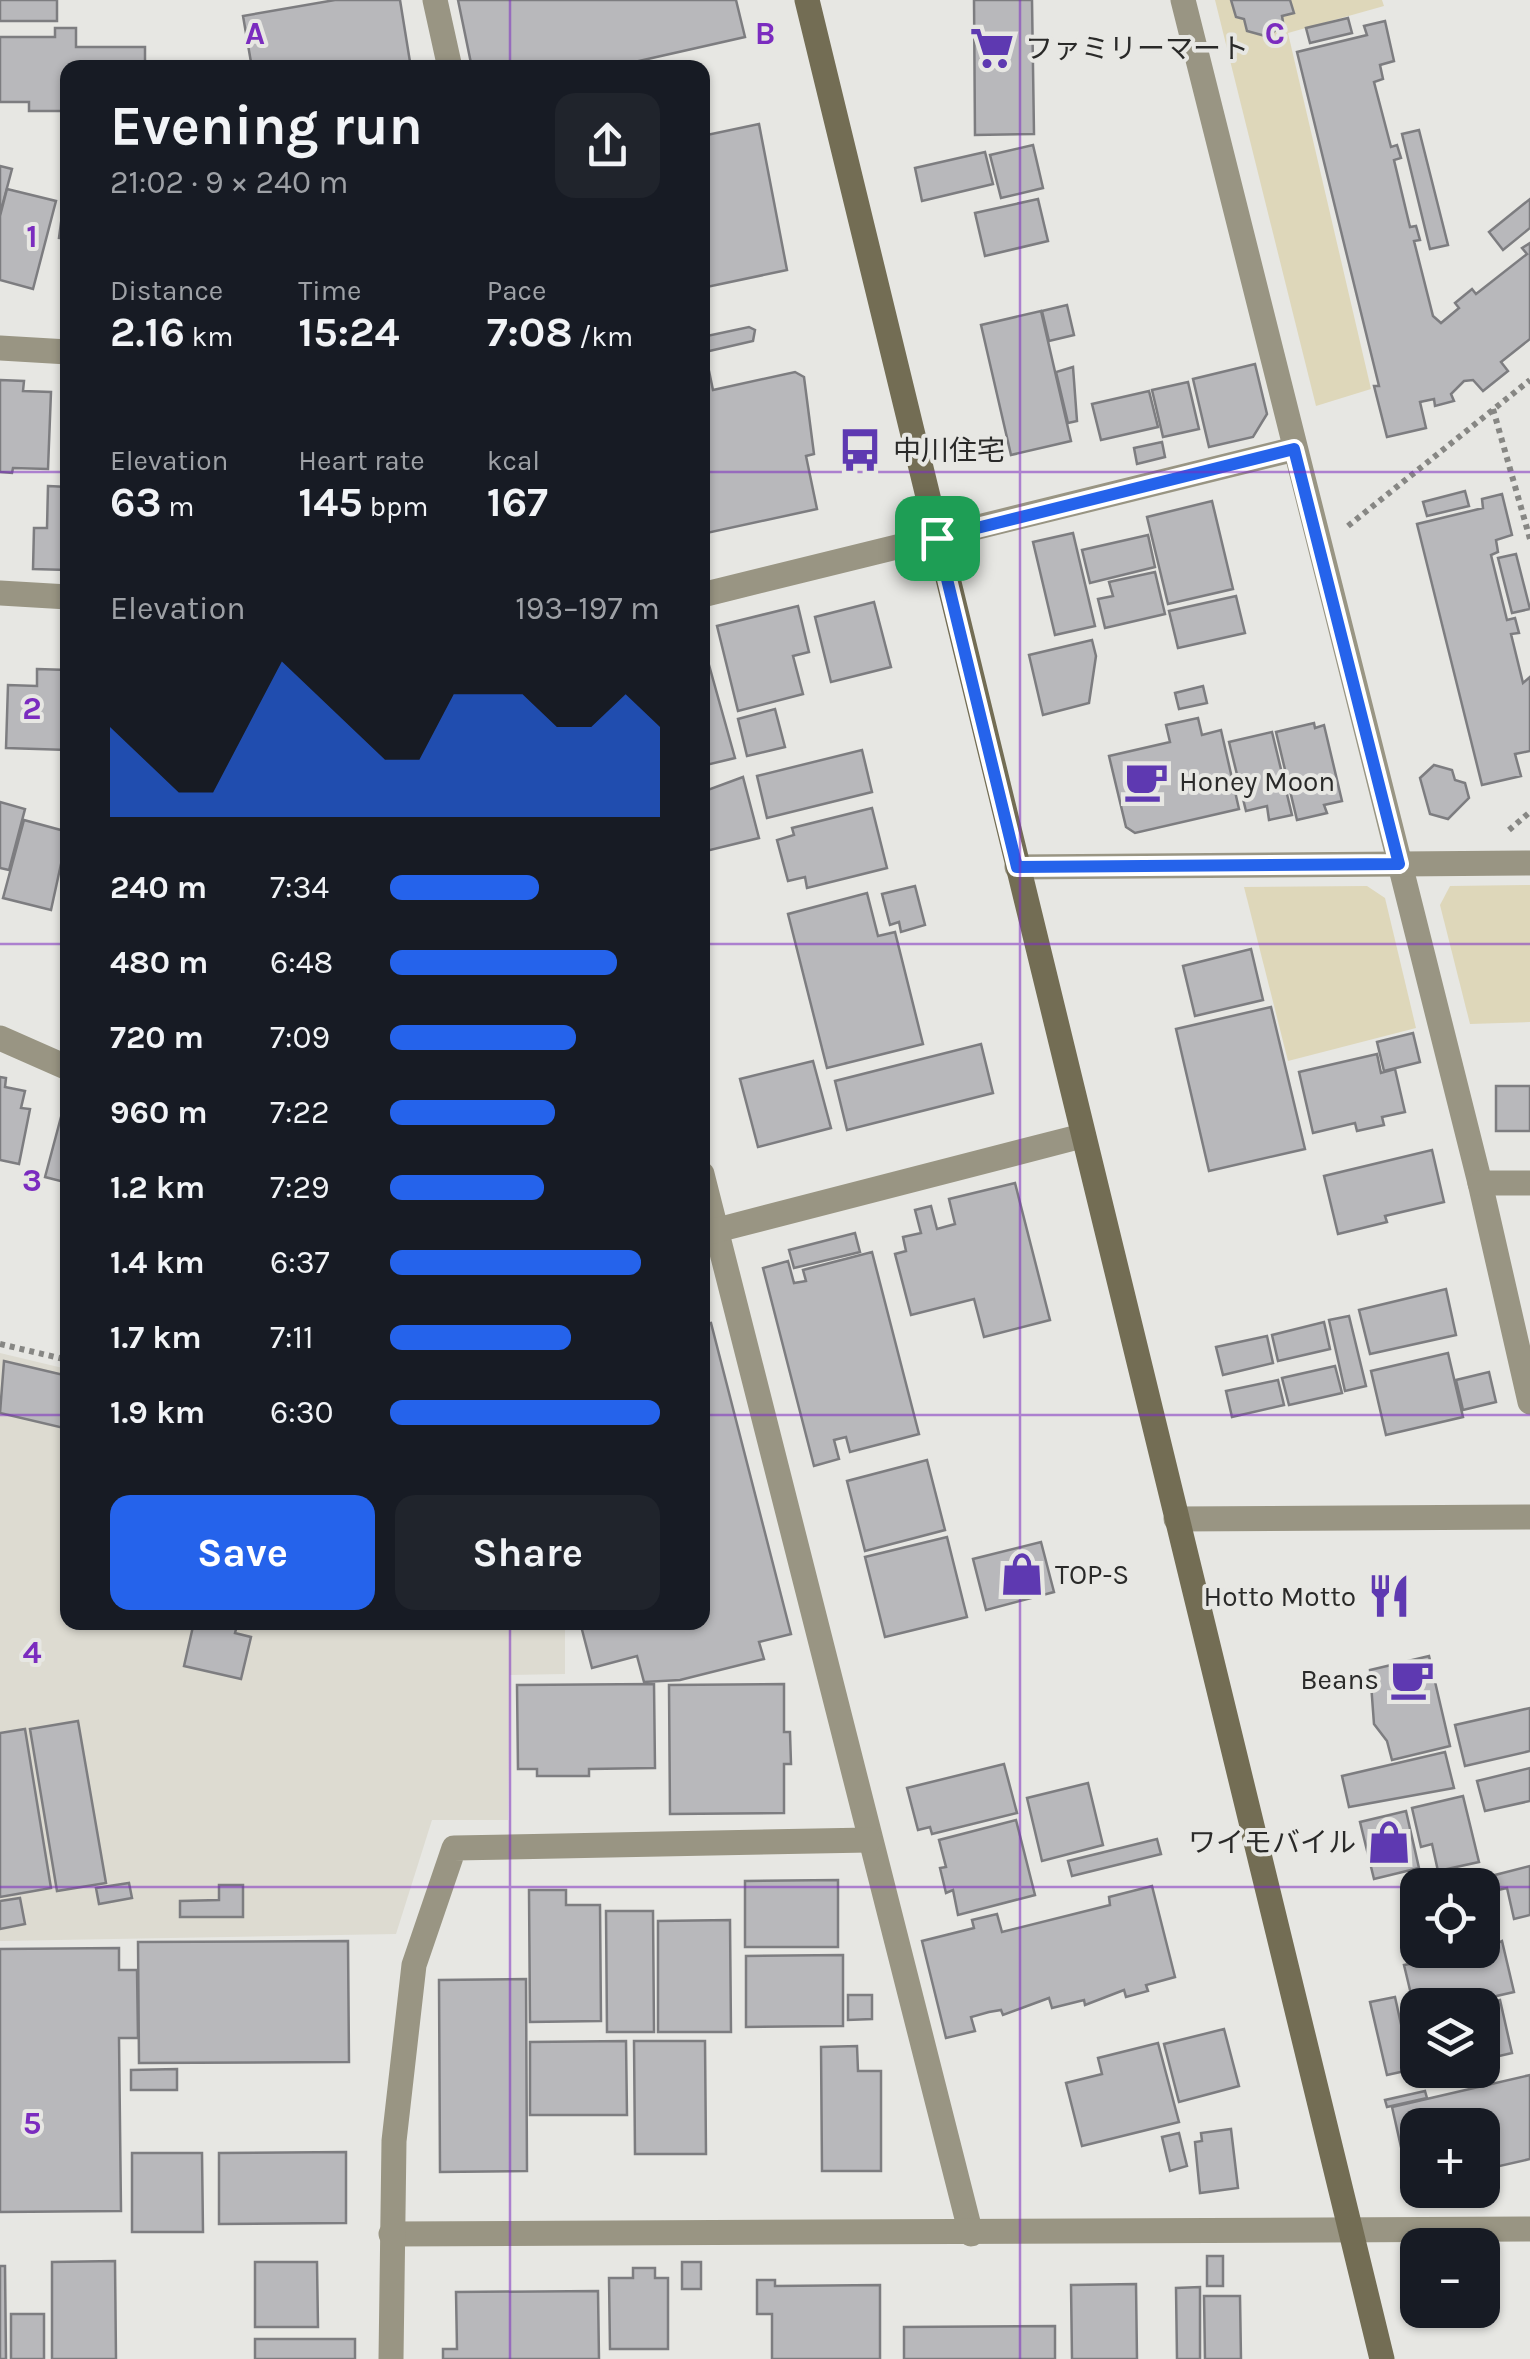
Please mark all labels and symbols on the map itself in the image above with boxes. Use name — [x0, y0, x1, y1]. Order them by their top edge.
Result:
text: A — [245, 15, 265, 52]
text: B — [755, 15, 775, 52]
text: C — [1265, 15, 1285, 52]
supermarket icon: ファミリーマート — [968, 24, 1016, 72]
place label: ファミリーマート — [1025, 32, 1249, 65]
text: 1 — [26, 218, 38, 255]
bus stop icon: 中川住宅 — [836, 426, 884, 474]
place label: 中川住宅 — [893, 434, 1005, 467]
pin — [895, 496, 980, 581]
text: 2 — [22, 690, 42, 727]
cafe icon: Honey Moon — [1122, 757, 1170, 805]
place label: Honey Moon — [1179, 765, 1335, 798]
text: 3 — [22, 1162, 42, 1199]
shop icon: TOP-S — [998, 1550, 1046, 1598]
place label: TOP-S — [1055, 1558, 1129, 1591]
restaurant icon: Hotto Motto — [1365, 1572, 1413, 1620]
place label: Hotto Motto — [1204, 1580, 1356, 1613]
text: 4 — [22, 1634, 42, 1671]
cafe icon: Beans — [1388, 1655, 1436, 1703]
place label: Beans — [1300, 1663, 1379, 1696]
shop icon: ワイモバイル — [1365, 1818, 1413, 1866]
place label: ワイモバイル — [1188, 1826, 1356, 1859]
text: 5 — [23, 2105, 41, 2142]

